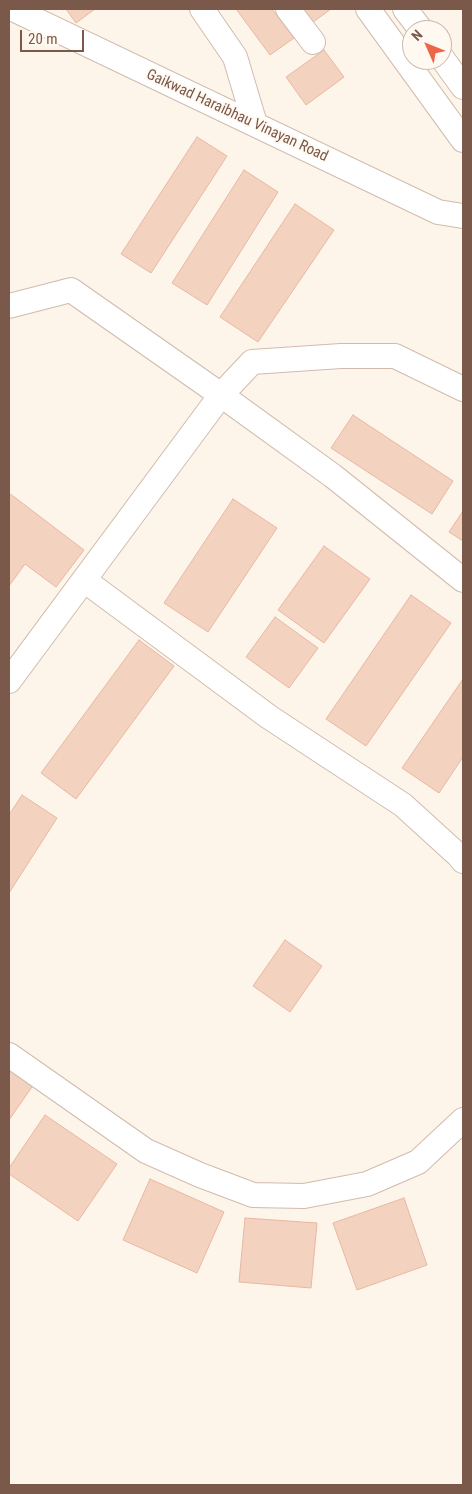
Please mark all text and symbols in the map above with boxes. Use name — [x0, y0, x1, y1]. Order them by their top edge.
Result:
scale bar — [22, 20, 86, 52]
north arrow — [402, 20, 452, 70]
text: N — [408, 27, 426, 44]
text: 20 m — [28, 30, 58, 48]
street label: Gaikwad Haraibhau Vinayan Road — [143, 66, 331, 166]

